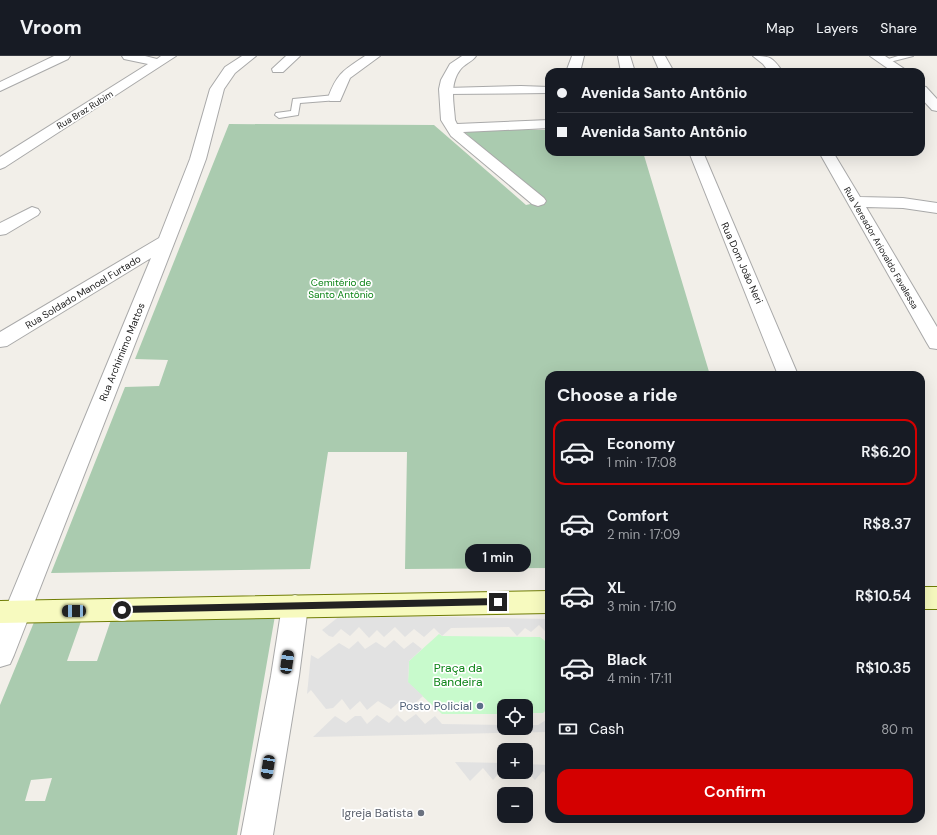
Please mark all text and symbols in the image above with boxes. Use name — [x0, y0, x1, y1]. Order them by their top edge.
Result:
text: Vroom — [20, 15, 82, 40]
text: Map — [766, 19, 794, 37]
text: Layers — [816, 19, 858, 37]
text: Share — [880, 19, 917, 37]
text: Avenida Santo Antônio — [581, 83, 747, 103]
street label: Rua Braz Rubim — [55, 88, 115, 132]
text: Avenida Santo Antônio — [581, 122, 747, 142]
street label: Rua Vereador Ariovaldo Favalessa — [841, 185, 921, 311]
street label: Rua Dom João Neri — [718, 220, 766, 306]
street label: Rua Soldado Manoel Furtado — [23, 252, 143, 332]
park label: Cemitério de Santo Antônio — [308, 276, 374, 301]
street label: Rua Archimimo Mattos — [96, 301, 148, 403]
text: Choose a ride — [557, 383, 678, 407]
icon: car — [559, 434, 595, 470]
text: Economy — [607, 434, 675, 454]
text: R$6.20 — [861, 442, 911, 462]
text: 1 min · 17:08 — [607, 454, 677, 471]
icon: car — [559, 506, 595, 542]
text: Comfort — [607, 506, 668, 526]
text: R$8.37 — [863, 514, 911, 534]
text: 2 min · 17:09 — [607, 526, 680, 543]
callout: 1 min — [465, 544, 531, 572]
text: 1 min — [482, 549, 514, 566]
icon: car — [559, 578, 595, 614]
text: XL — [607, 578, 625, 598]
text: R$10.54 — [855, 586, 911, 606]
route end — [489, 593, 507, 611]
text: 3 min · 17:10 — [607, 598, 676, 615]
route start — [113, 601, 131, 619]
car — [62, 605, 86, 617]
car — [279, 649, 295, 675]
icon: car — [559, 650, 595, 686]
text: Black — [607, 650, 647, 670]
text: R$10.35 — [856, 658, 911, 678]
park label: Praça da Bandeira — [434, 660, 482, 690]
text: 4 min · 17:11 — [607, 670, 672, 687]
place label: Posto Policial — [399, 698, 472, 714]
map controls — [497, 699, 533, 823]
button: locate — [497, 699, 533, 735]
marker: Posto Policial — [475, 701, 485, 711]
icon: cash — [557, 718, 579, 740]
text: Cash — [589, 719, 624, 739]
text: 80 m — [881, 721, 913, 738]
button: + — [497, 743, 533, 779]
car — [260, 754, 276, 780]
button: Confirm — [557, 769, 913, 815]
button: − — [497, 787, 533, 823]
place label: Igreja Batista — [342, 805, 413, 821]
marker: Igreja Batista — [416, 808, 426, 818]

